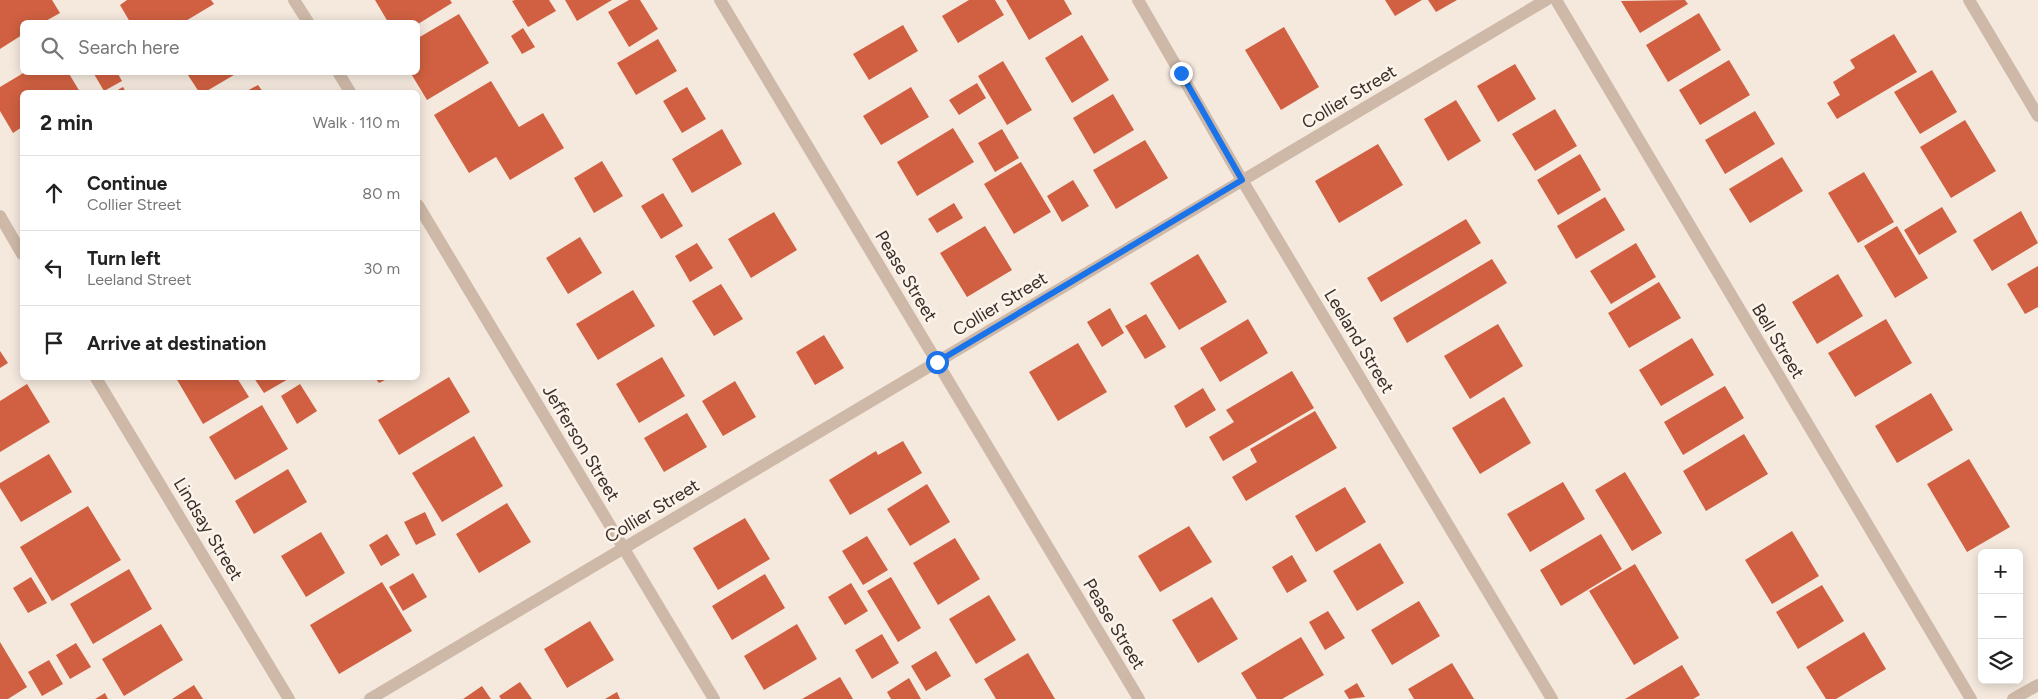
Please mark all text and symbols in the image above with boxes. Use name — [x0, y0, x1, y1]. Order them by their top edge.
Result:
search box — [20, 20, 420, 75]
icon: search — [38, 34, 66, 62]
text: Search here — [78, 36, 180, 59]
street label: Collier Street — [1298, 60, 1400, 134]
route end — [1170, 62, 1193, 85]
text: 2 min — [40, 110, 93, 135]
text: Walk · 110 m — [313, 113, 400, 132]
text: Continue — [87, 172, 167, 195]
icon: ahead — [40, 179, 68, 207]
text: 80 m — [362, 184, 400, 203]
text: Collier Street — [87, 195, 181, 214]
street label: Pease Street — [870, 226, 942, 326]
text: Turn left — [87, 247, 161, 270]
icon: left — [40, 254, 68, 282]
text: 30 m — [363, 259, 400, 278]
street label: Collier Street — [949, 267, 1051, 341]
text: Leeland Street — [87, 270, 192, 289]
street label: Leeland Street — [1319, 285, 1399, 397]
street label: Bell Street — [1747, 300, 1809, 383]
icon: arrive — [40, 329, 68, 357]
text: Arrive at destination — [87, 332, 266, 355]
route start — [926, 351, 949, 374]
street label: Jefferson Street — [538, 381, 625, 505]
street label: Lindsay Street — [169, 474, 247, 584]
street label: Collier Street — [601, 474, 703, 548]
map controls — [1978, 549, 2023, 684]
button: + — [1978, 549, 2023, 594]
street label: Pease Street — [1078, 574, 1150, 674]
button: − — [1978, 594, 2023, 639]
button: layers — [1978, 639, 2023, 684]

